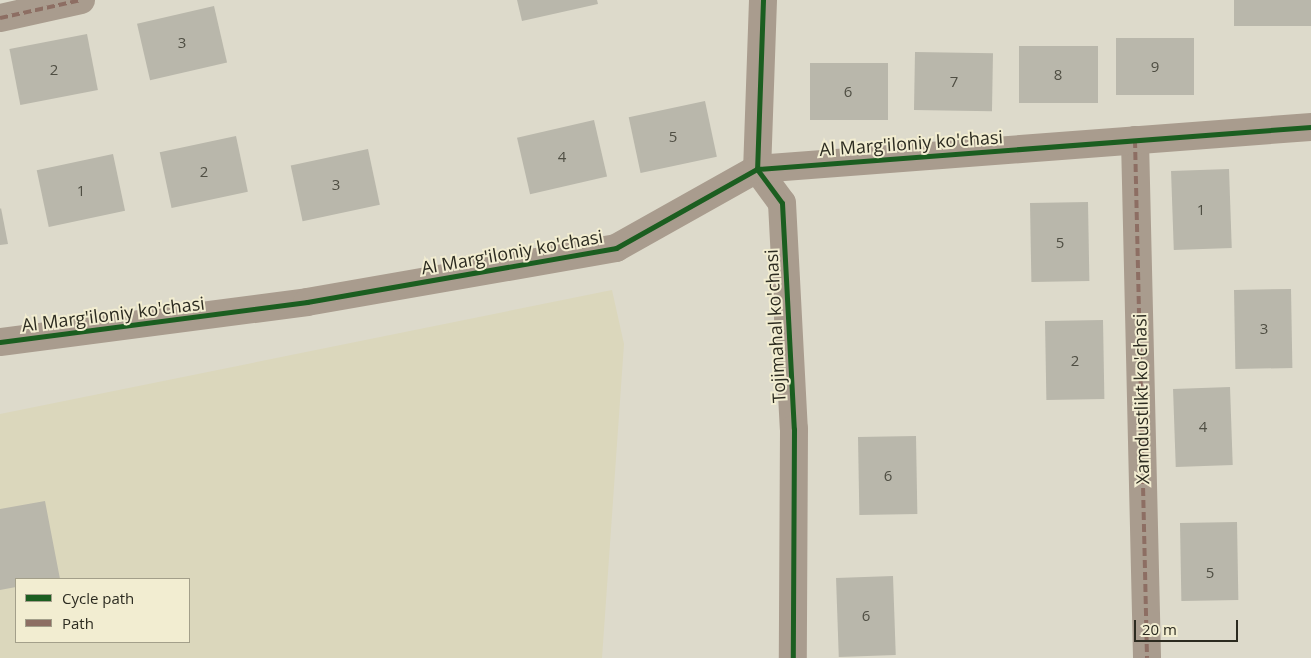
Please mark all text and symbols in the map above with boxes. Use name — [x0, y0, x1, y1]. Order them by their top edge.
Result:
house number: 3 — [178, 34, 186, 52]
house number: 9 — [1151, 58, 1159, 76]
house number: 2 — [50, 61, 58, 79]
house number: 8 — [1054, 66, 1062, 84]
house number: 7 — [950, 73, 958, 91]
house number: 6 — [844, 83, 852, 101]
street label: Al Marg'iloniy ko'chasi — [818, 126, 1004, 160]
house number: 5 — [669, 128, 677, 146]
house number: 4 — [558, 148, 566, 166]
house number: 2 — [200, 163, 208, 181]
house number: 3 — [332, 176, 340, 194]
house number: 1 — [77, 182, 85, 200]
house number: 1 — [1197, 201, 1205, 219]
street label: Al Marg'iloniy ko'chasi — [419, 225, 605, 279]
house number: 5 — [1056, 234, 1064, 252]
street label: Tojimahal ko'chasi — [760, 249, 790, 403]
street label: Al Marg'iloniy ko'chasi — [20, 292, 206, 336]
street label: Xamdustlikt ko'chasi — [1129, 313, 1153, 485]
house number: 3 — [1260, 320, 1268, 338]
house number: 2 — [1071, 352, 1079, 370]
house number: 4 — [1199, 418, 1207, 436]
house number: 6 — [884, 467, 892, 485]
house number: 5 — [1206, 564, 1214, 582]
legend — [15, 578, 190, 643]
text: Cycle path — [62, 588, 134, 608]
house number: 6 — [862, 607, 870, 625]
scale bar — [1136, 610, 1240, 642]
text: Path — [62, 613, 94, 633]
text: 20 m — [1142, 619, 1177, 639]

